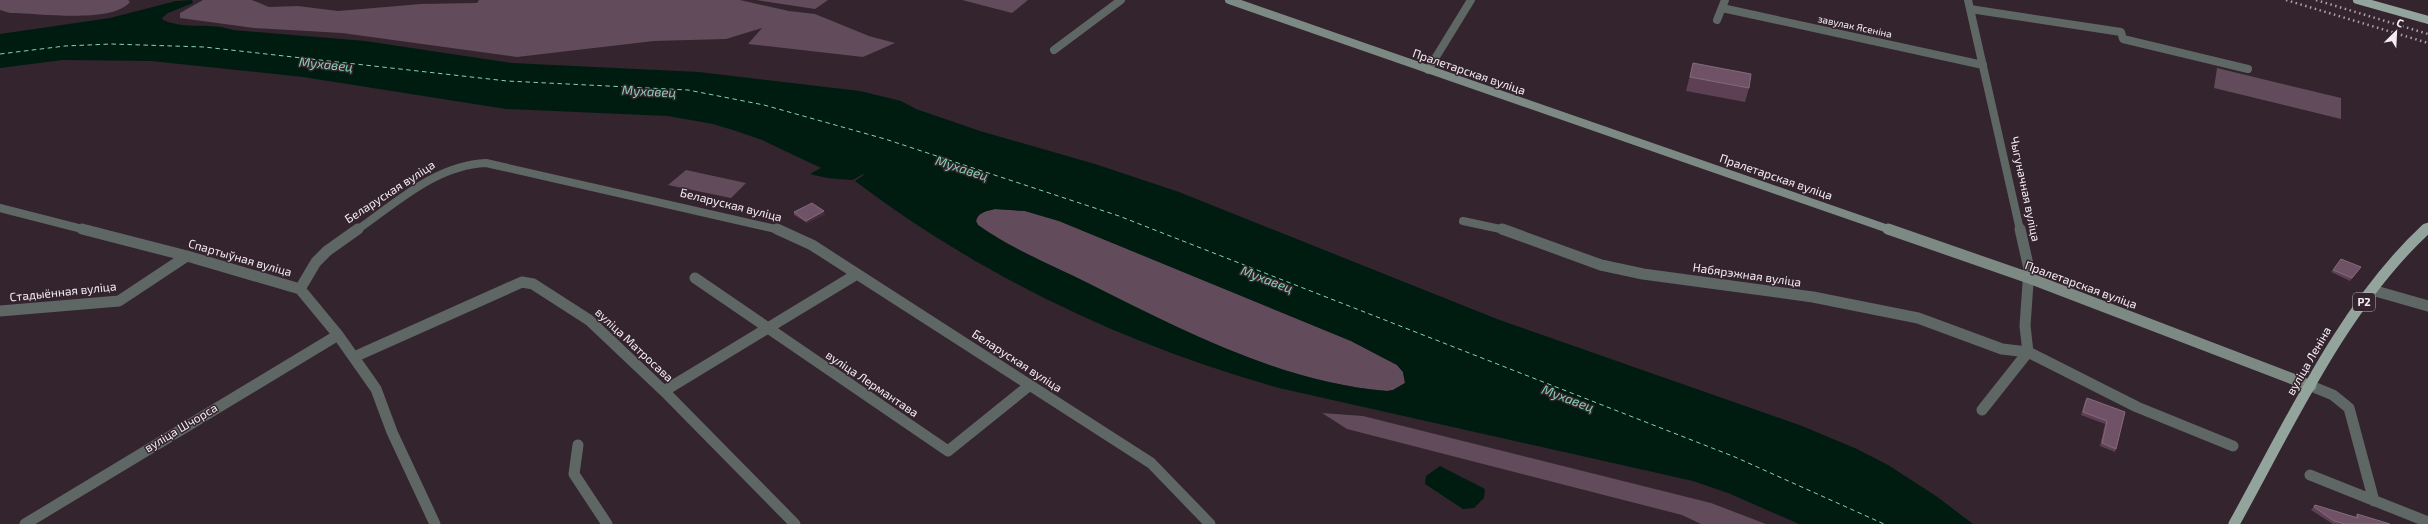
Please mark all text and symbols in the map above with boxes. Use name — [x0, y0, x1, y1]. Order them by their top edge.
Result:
street label: завулак Ясеніна — [1817, 12, 1893, 41]
north arrow — [2376, 12, 2416, 52]
text: С — [2395, 15, 2406, 30]
street label: Пралетарская вуліца — [1411, 45, 1528, 98]
water label: Мухавец — [298, 53, 354, 75]
water label: Мухавец — [621, 82, 677, 100]
street label: Чыгуначная вуліца — [2007, 135, 2044, 243]
street label: Пралетарская вуліца — [1718, 150, 1835, 203]
water label: Мухавец — [934, 152, 990, 184]
street label: Беларуская вуліца — [342, 157, 438, 226]
street label: Беларуская вуліца — [679, 185, 784, 224]
street label: Спартыўная вуліца — [187, 236, 294, 279]
street label: Пралетарская вуліца — [2023, 257, 2139, 312]
street label: Набярэжная вуліца — [1692, 259, 1802, 290]
water label: Мухавец — [1239, 262, 1295, 296]
street label: Стадыённая вуліца — [9, 278, 117, 305]
road number: Р2 — [2353, 293, 2375, 311]
street label: вуліца Матросава — [592, 305, 677, 385]
street label: вуліца Леніна — [2283, 324, 2334, 398]
street label: Беларуская вуліца — [969, 326, 1065, 395]
street label: вуліца Лермантава — [823, 347, 921, 420]
water label: Мухавец — [1540, 381, 1596, 415]
street label: вуліца Шчорса — [141, 400, 220, 455]

